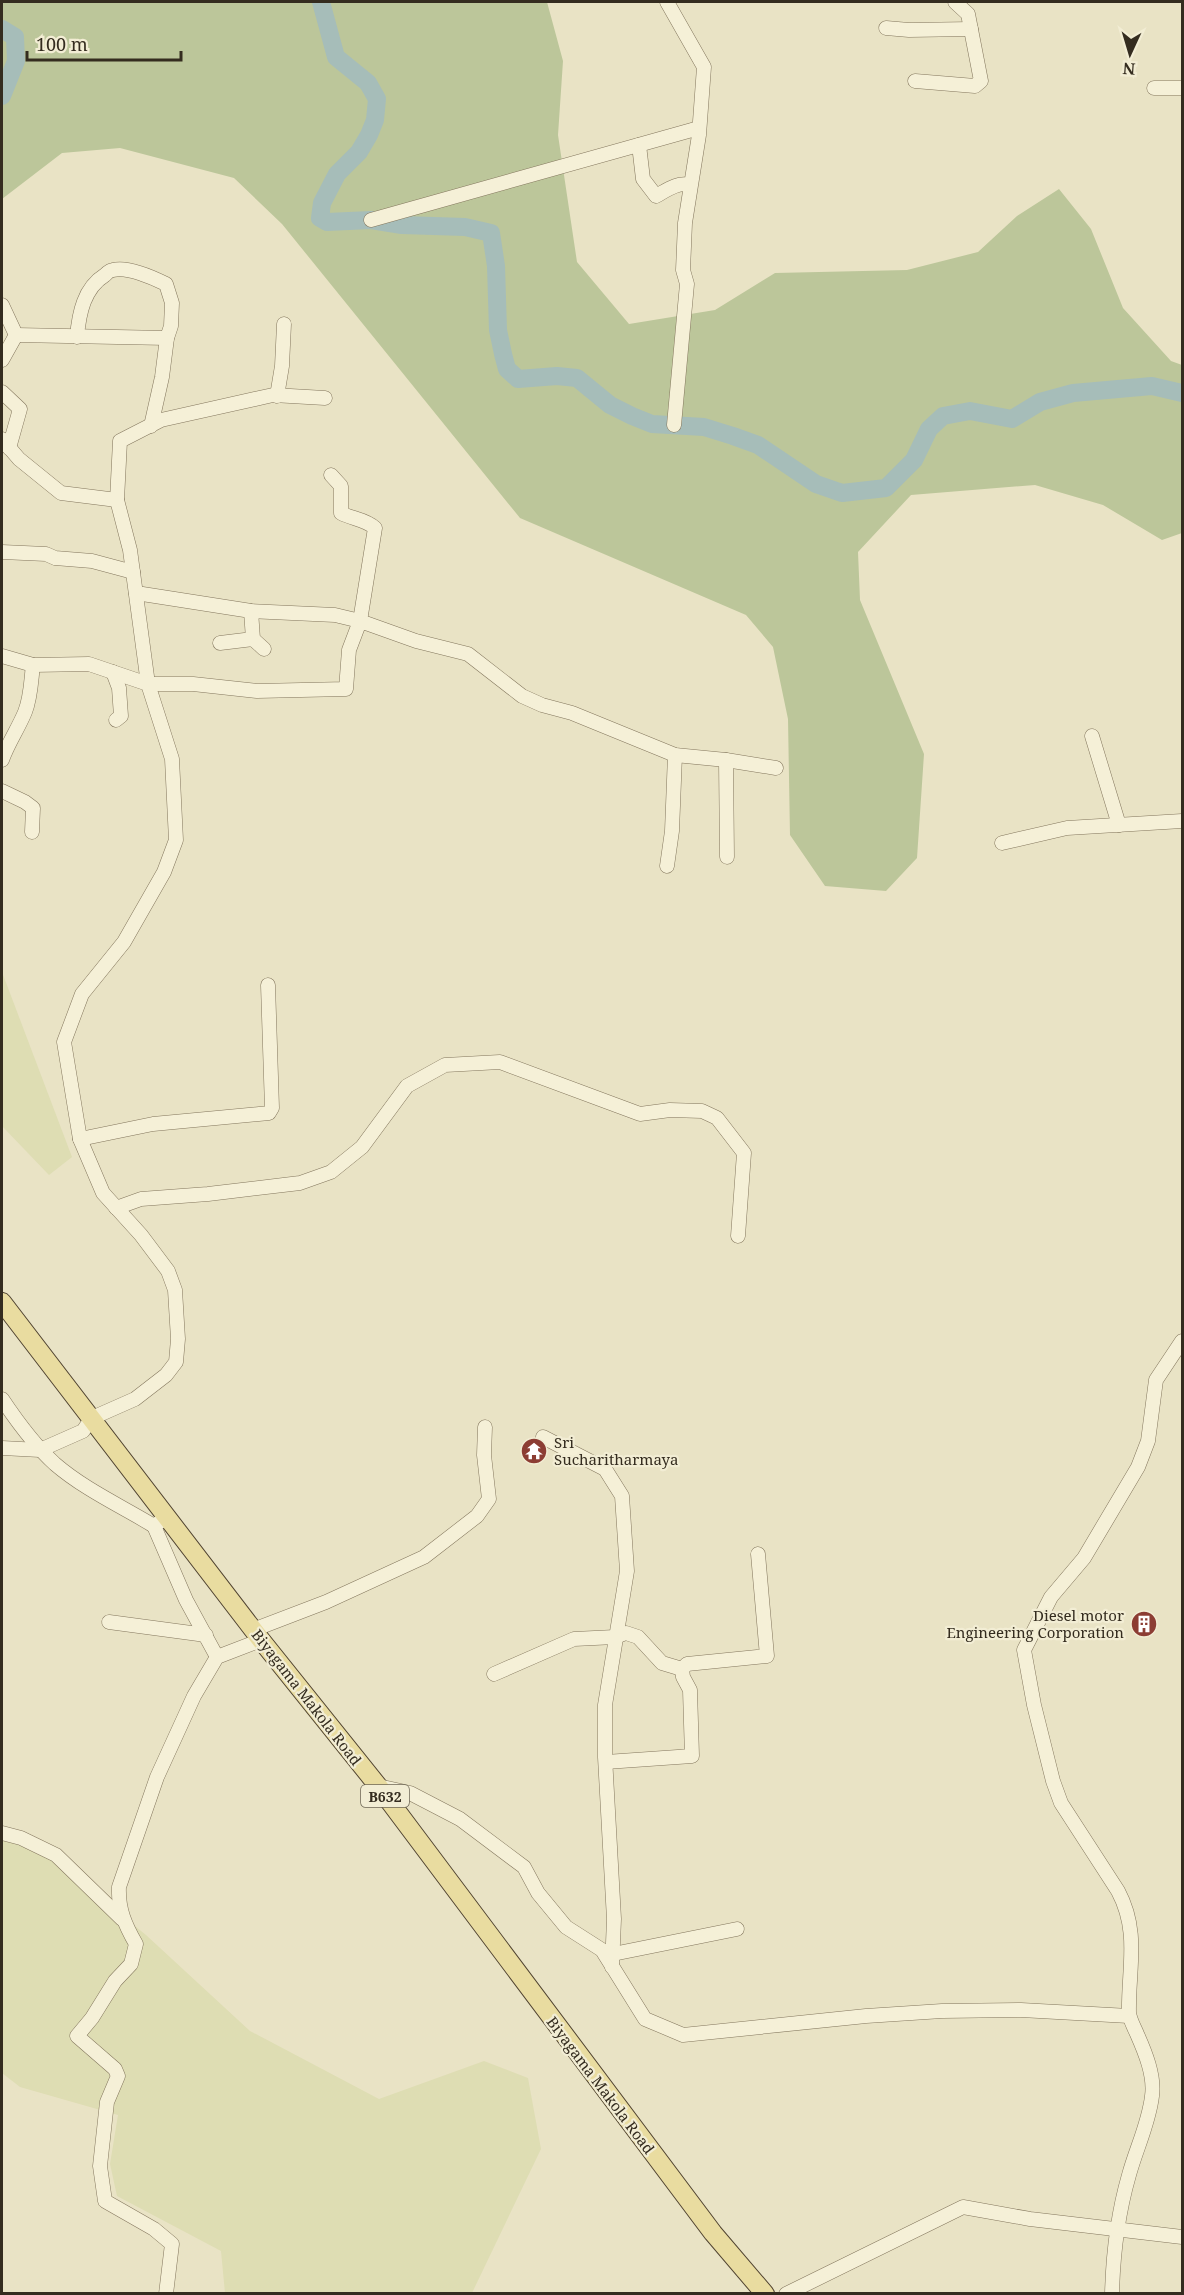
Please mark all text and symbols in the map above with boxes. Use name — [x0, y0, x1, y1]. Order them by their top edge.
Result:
scale bar — [27, 24, 182, 62]
north arrow — [1100, 24, 1160, 84]
text: 100 m — [36, 32, 88, 56]
text: N — [1122, 58, 1136, 80]
place label: Sri Sucharitharmaya — [554, 1432, 678, 1469]
temple icon: Sri Sucharitharmaya — [519, 1436, 549, 1466]
place label: Diesel motor Engineering Corporation — [946, 1605, 1124, 1642]
building icon: Diesel motor Engineering Corporation — [1129, 1609, 1159, 1639]
street label: Biyagama Makola Road — [248, 1625, 366, 1769]
road number: B632 — [361, 1785, 409, 1807]
street label: Biyagama Makola Road — [543, 2012, 659, 2158]

